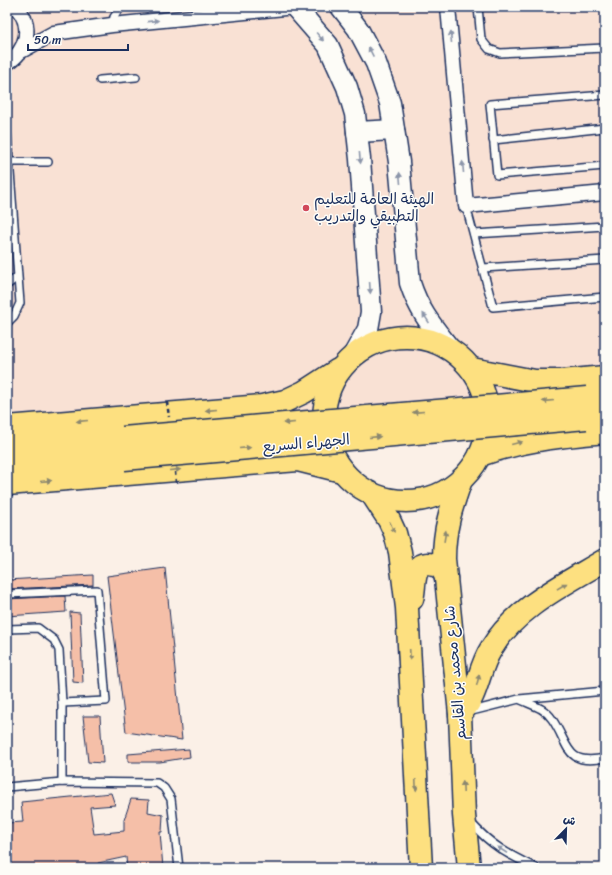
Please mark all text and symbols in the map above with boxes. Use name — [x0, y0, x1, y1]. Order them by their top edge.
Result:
one-way arrow — [147, 18, 159, 24]
scale bar — [28, 26, 128, 52]
text: 50 m — [34, 29, 61, 51]
one-way arrow — [316, 31, 325, 42]
one-way arrow — [448, 31, 454, 43]
one-way arrow — [367, 47, 374, 58]
one-way arrow — [357, 152, 364, 164]
one-way arrow — [460, 161, 466, 173]
one-way arrow — [397, 172, 404, 184]
place label: الهيئة العامة للتعليم التطبيقي والتدريب — [314, 186, 434, 229]
marker: الهيئة العامة للتعليم التطبيقي والتدريب — [301, 203, 311, 213]
one-way arrow — [367, 282, 374, 294]
one-way arrow — [422, 313, 430, 323]
one-way arrow — [542, 398, 554, 404]
one-way arrow — [205, 407, 217, 414]
one-way arrow — [412, 409, 424, 416]
one-way arrow — [76, 417, 88, 424]
one-way arrow — [283, 420, 295, 427]
street label: الجهراء السريع — [261, 426, 351, 460]
one-way arrow — [369, 433, 381, 440]
one-way arrow — [510, 440, 523, 446]
one-way arrow — [239, 445, 252, 452]
one-way arrow — [169, 467, 181, 473]
one-way arrow — [40, 478, 52, 484]
one-way arrow — [389, 521, 396, 533]
one-way arrow — [442, 530, 448, 542]
one-way arrow — [556, 582, 568, 589]
street label: شارع محمد بن القاسم — [436, 604, 474, 742]
one-way arrow — [406, 649, 413, 661]
one-way arrow — [475, 674, 481, 686]
one-way arrow — [413, 779, 420, 791]
one-way arrow — [460, 780, 466, 793]
north arrow — [546, 809, 586, 849]
text: ش — [560, 809, 579, 831]
one-way arrow — [496, 846, 507, 854]

